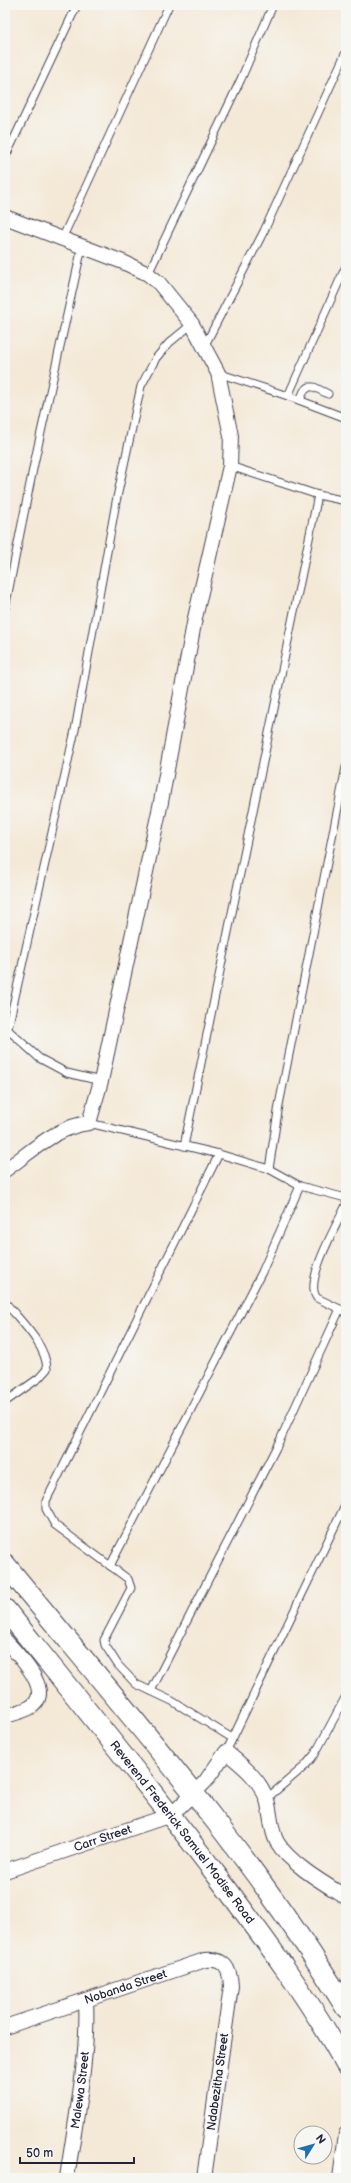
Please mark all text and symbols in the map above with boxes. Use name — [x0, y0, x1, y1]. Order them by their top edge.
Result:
street label: Reverend Frederick Samuel Modise Road — [107, 1738, 258, 1927]
street label: Carr Street — [72, 1821, 134, 1855]
street label: Nobanda Street — [82, 1966, 169, 2007]
street label: Ndabezitha Street — [204, 2032, 232, 2132]
street label: Malewa Street — [67, 2050, 92, 2130]
north arrow — [293, 2125, 333, 2165]
text: N — [313, 2132, 328, 2146]
scale bar — [20, 2139, 134, 2165]
text: 50 m — [26, 2146, 53, 2161]

